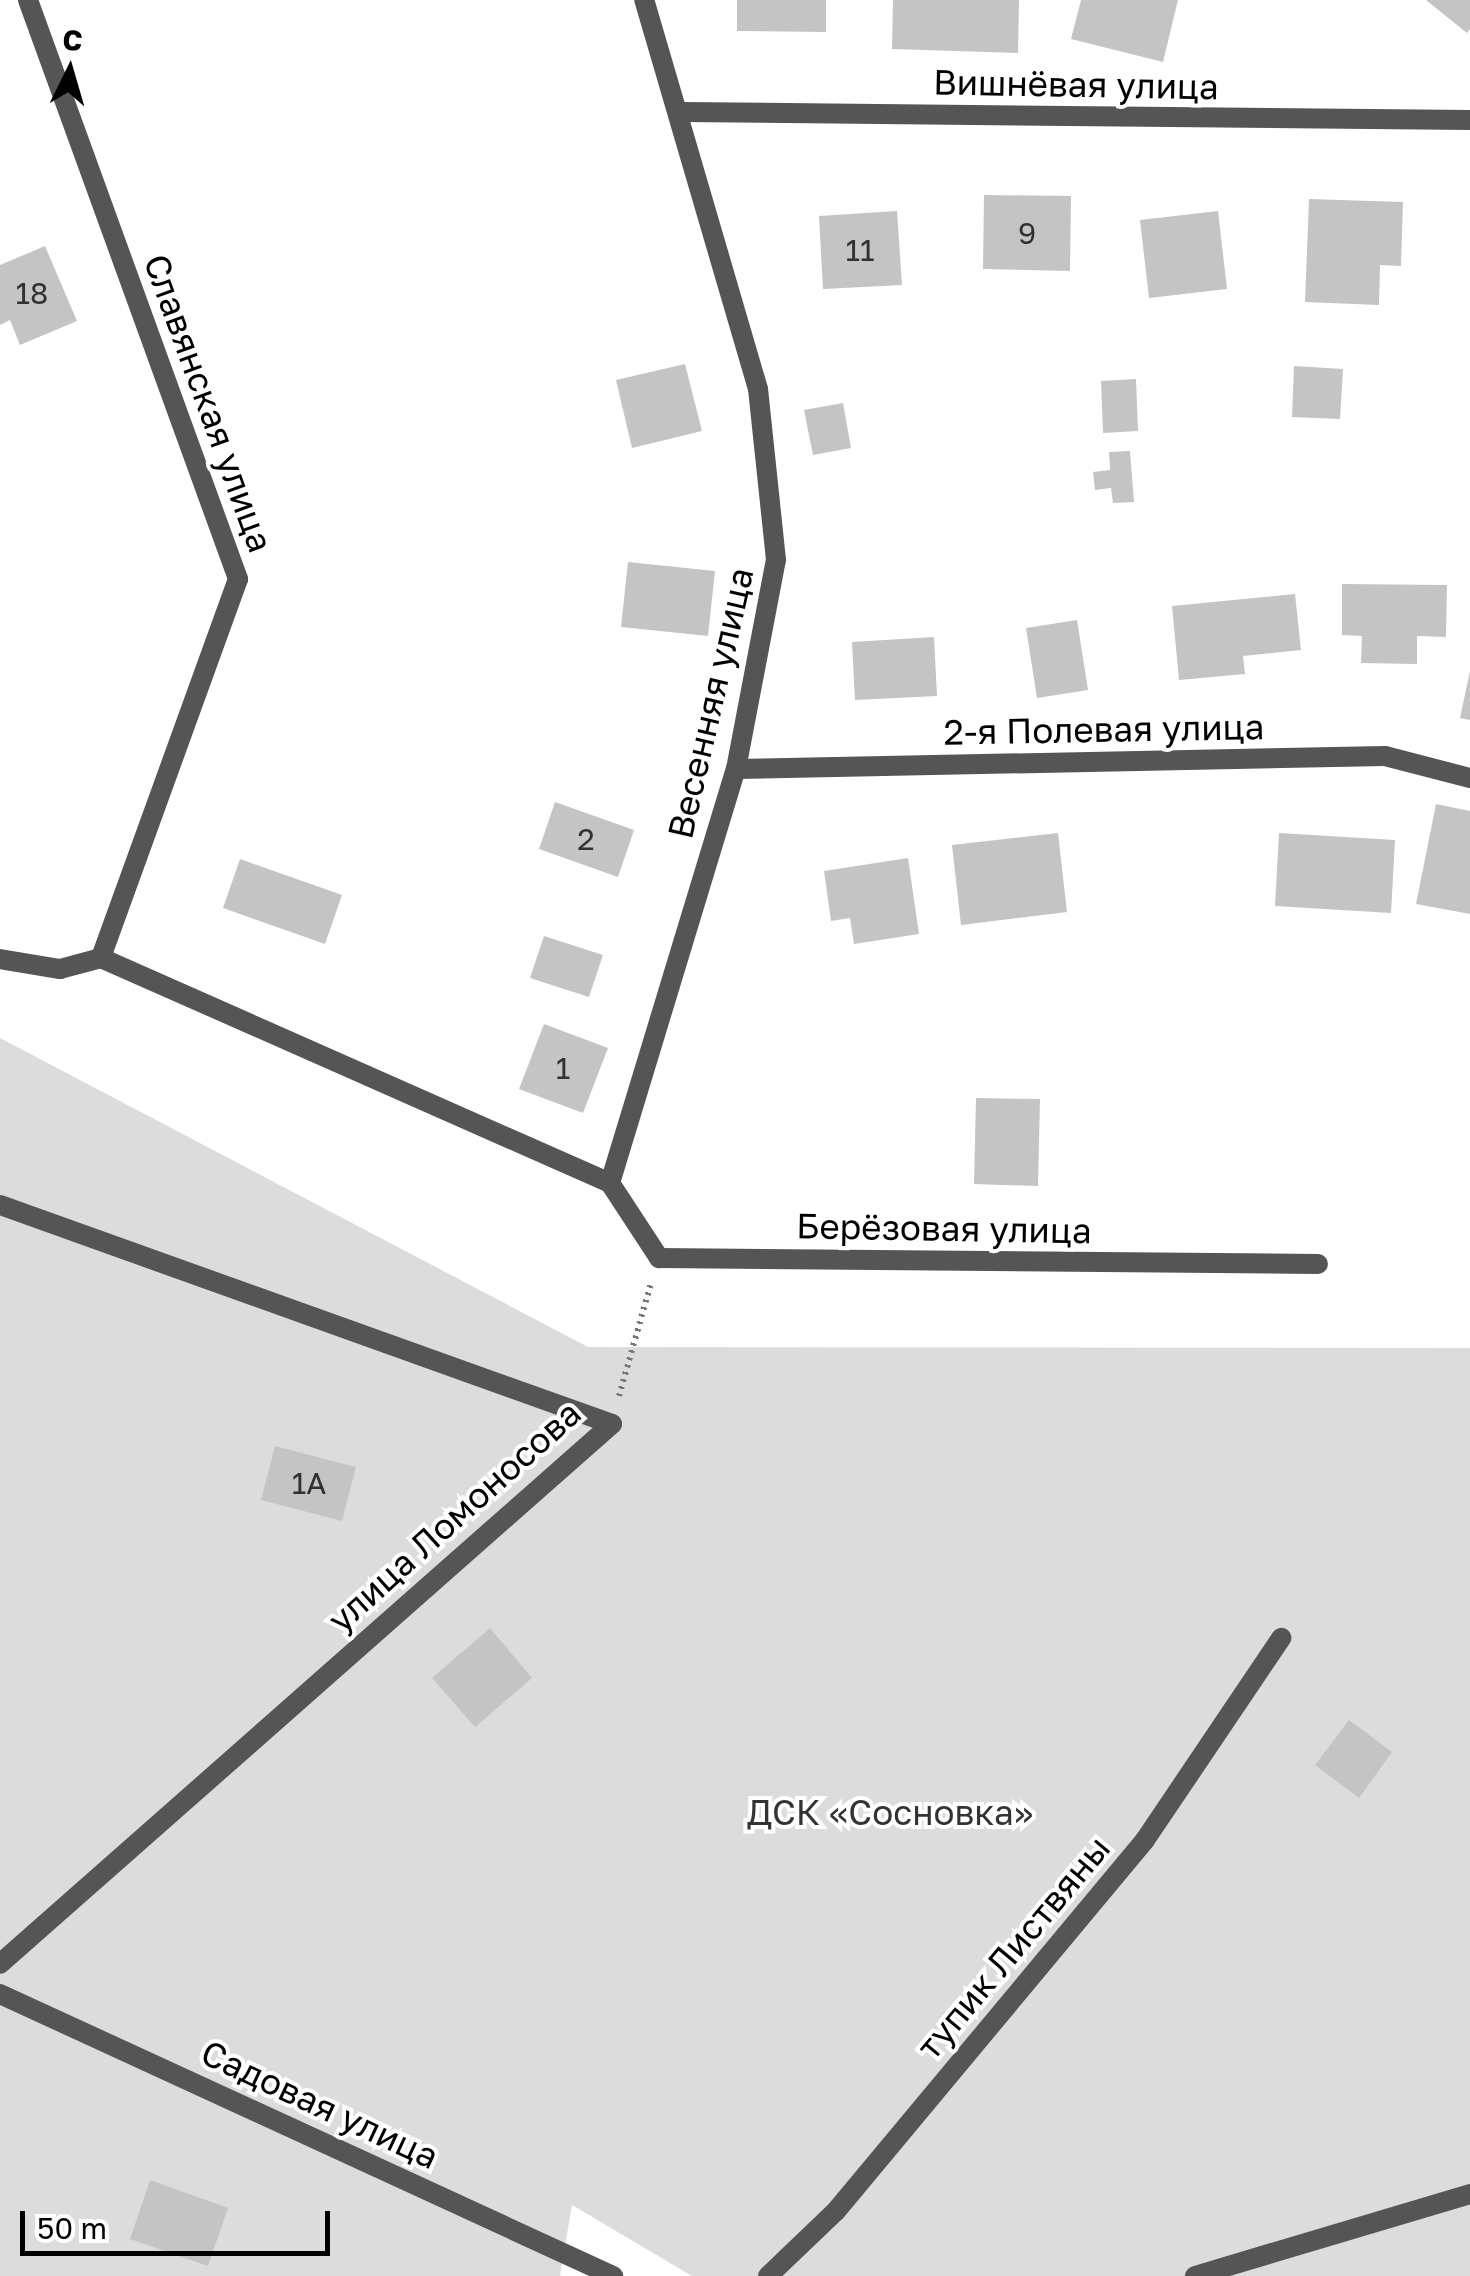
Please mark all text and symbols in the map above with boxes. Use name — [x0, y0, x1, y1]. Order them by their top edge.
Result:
north arrow — [20, 20, 120, 120]
text: С — [61, 22, 84, 57]
street label: Вишнёвая улица — [933, 61, 1219, 107]
house number: 9 — [1018, 215, 1036, 251]
house number: 11 — [845, 232, 875, 268]
street label: Славянская улица — [136, 248, 282, 558]
house number: 18 — [16, 275, 48, 311]
street label: Весенняя улица — [658, 563, 762, 843]
street label: 2-я Полевая улица — [943, 705, 1265, 753]
house number: 2 — [577, 821, 595, 857]
house number: 1 — [556, 1050, 570, 1086]
street label: Берёзовая улица — [796, 1204, 1092, 1252]
street label: улица Ломоносова — [319, 1391, 589, 1641]
house number: 1А — [292, 1465, 326, 1501]
park label: ДСК «Сосновка» — [747, 1791, 1033, 1833]
street label: тупик Листвяны — [908, 1827, 1118, 2067]
street label: Садовая улица — [195, 2031, 445, 2177]
scale bar — [25, 2191, 335, 2253]
text: 50 m — [37, 2210, 107, 2246]

